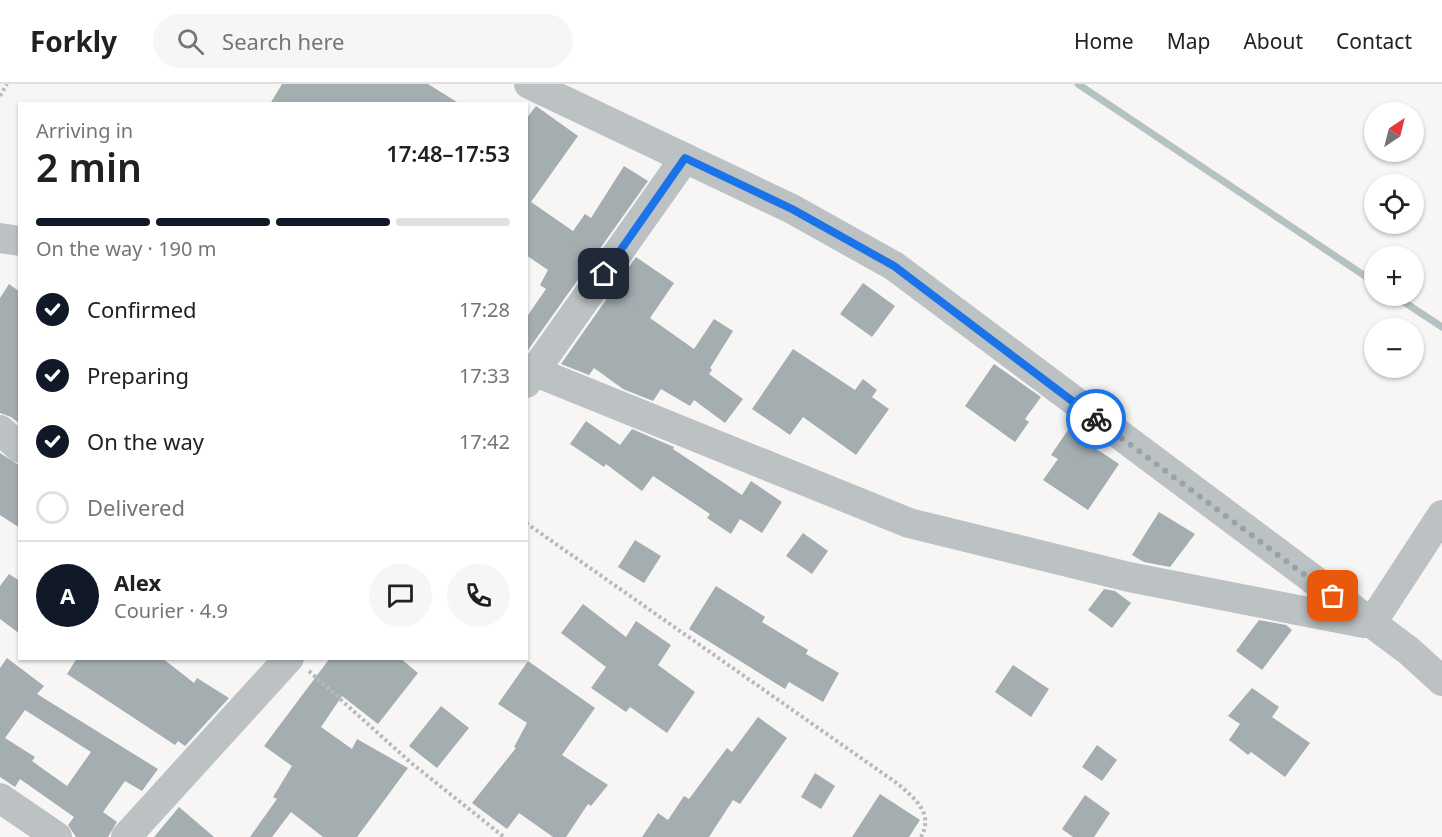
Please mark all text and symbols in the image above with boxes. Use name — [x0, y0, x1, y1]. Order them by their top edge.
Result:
search box — [153, 14, 573, 68]
text: Forkly — [30, 22, 117, 60]
icon: search — [174, 25, 207, 58]
text: Search here — [222, 26, 345, 56]
text: Home — [1074, 27, 1134, 55]
text: Map — [1167, 27, 1210, 55]
text: About — [1243, 27, 1303, 55]
text: Contact — [1336, 27, 1412, 55]
north arrow — [1364, 102, 1424, 162]
map controls — [1364, 102, 1424, 378]
text: Arriving in — [36, 117, 133, 144]
text: 17:48–17:53 — [386, 138, 510, 168]
text: 2 min — [36, 140, 142, 193]
button: locate — [1364, 174, 1424, 234]
text: On the way · 190 m — [36, 235, 216, 262]
button: + — [1364, 246, 1424, 306]
pin — [578, 248, 629, 299]
icon: home — [587, 257, 620, 290]
icon: check — [36, 293, 69, 326]
text: Confirmed — [87, 294, 197, 324]
text: 17:28 — [459, 296, 510, 323]
button: − — [1364, 318, 1424, 378]
icon: check — [36, 359, 69, 392]
text: Preparing — [87, 360, 189, 390]
text: 17:33 — [459, 362, 510, 389]
courier — [1066, 389, 1126, 449]
icon: bike — [1080, 403, 1113, 436]
icon: check — [36, 425, 69, 458]
text: On the way — [87, 426, 204, 456]
text: 17:42 — [459, 428, 510, 455]
text: Delivered — [87, 492, 185, 522]
button: chat — [369, 564, 432, 627]
button: phone — [447, 564, 510, 627]
text: Alex — [114, 567, 161, 597]
pin — [1307, 570, 1358, 621]
icon: bag — [1316, 579, 1349, 612]
text: A — [60, 580, 75, 610]
text: Courier · 4.9 — [114, 597, 228, 624]

